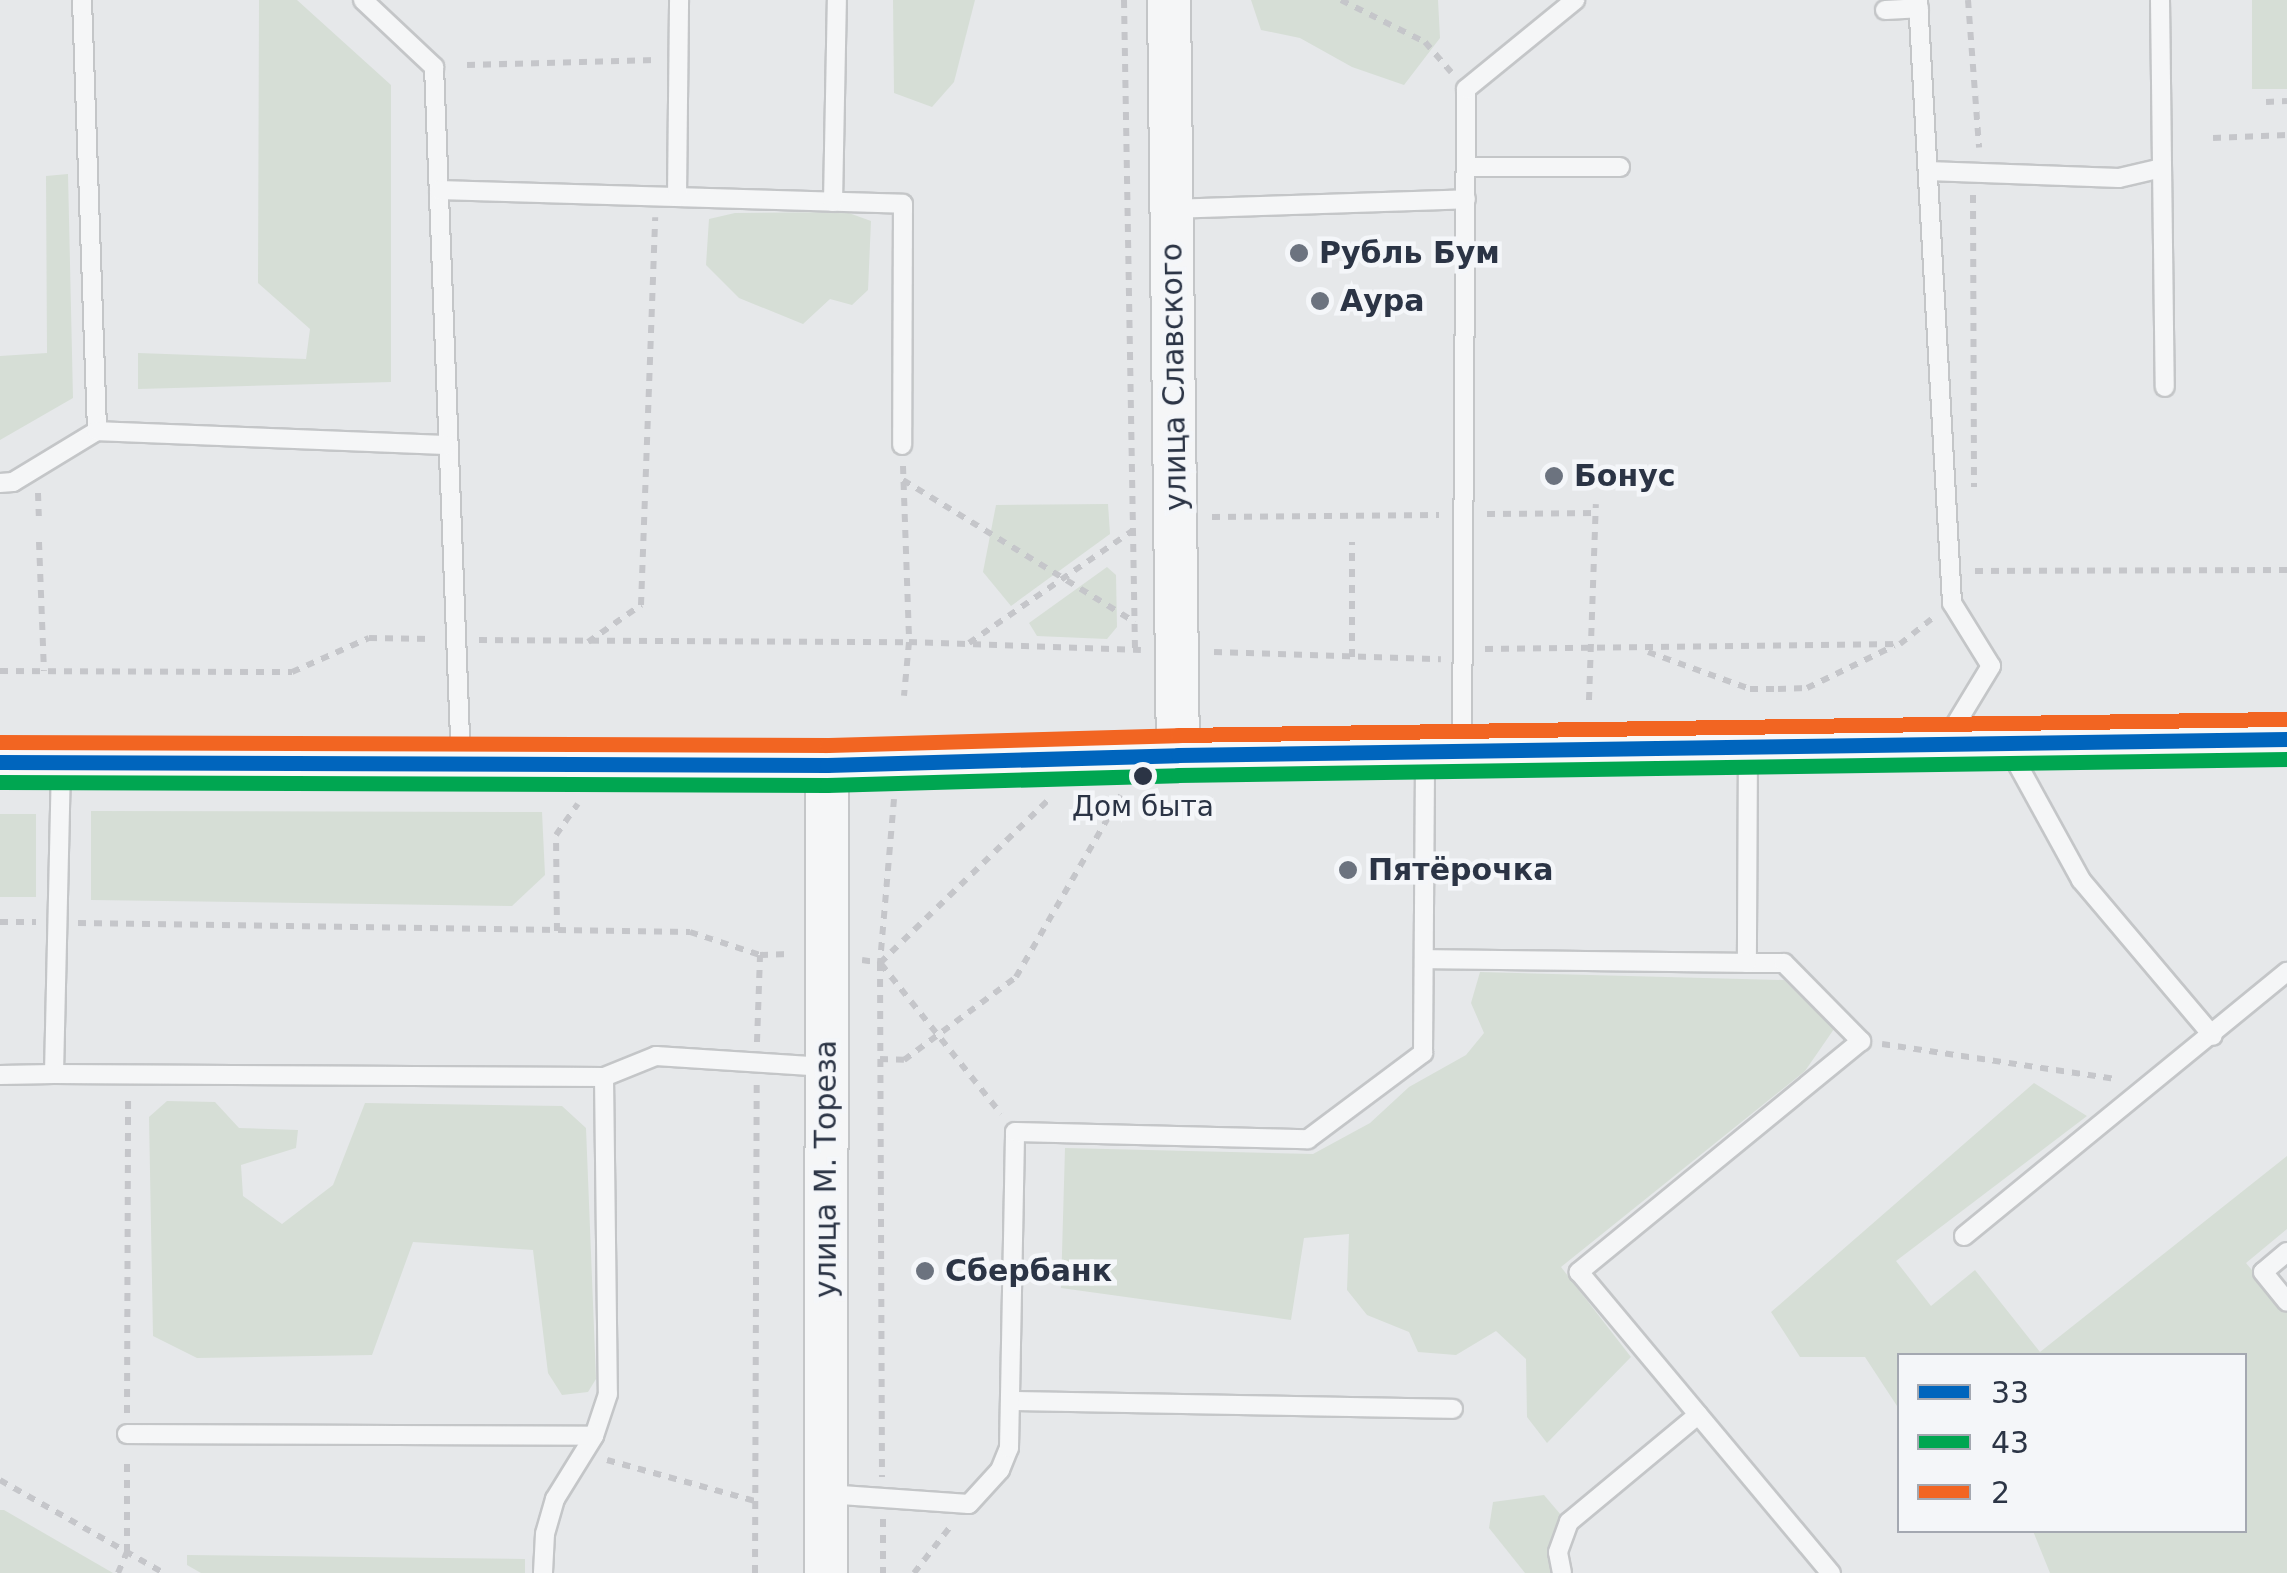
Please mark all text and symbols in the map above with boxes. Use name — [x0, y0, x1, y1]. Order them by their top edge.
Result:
place label: Рубль Бум — [1319, 235, 1500, 271]
marker: Рубль Бум — [1288, 242, 1310, 264]
street label: улица Славского — [1154, 243, 1194, 511]
place label: Аура — [1340, 283, 1424, 319]
marker: Аура — [1309, 290, 1331, 312]
place label: Бонус — [1574, 458, 1676, 494]
marker: Бонус — [1543, 465, 1565, 487]
marker: Дом быта — [1133, 766, 1153, 786]
place label: Дом быта — [1072, 790, 1214, 824]
place label: Пятёрочка — [1368, 852, 1553, 888]
marker: Пятёрочка — [1337, 859, 1359, 881]
street label: улица М. Тореза — [808, 1040, 844, 1298]
place label: Сбербанк — [945, 1253, 1112, 1289]
marker: Сбербанк — [914, 1260, 936, 1282]
legend — [1897, 1353, 2247, 1533]
text: 33 — [1991, 1375, 2029, 1410]
text: 43 — [1991, 1425, 2029, 1460]
text: 2 — [1991, 1475, 2010, 1510]

